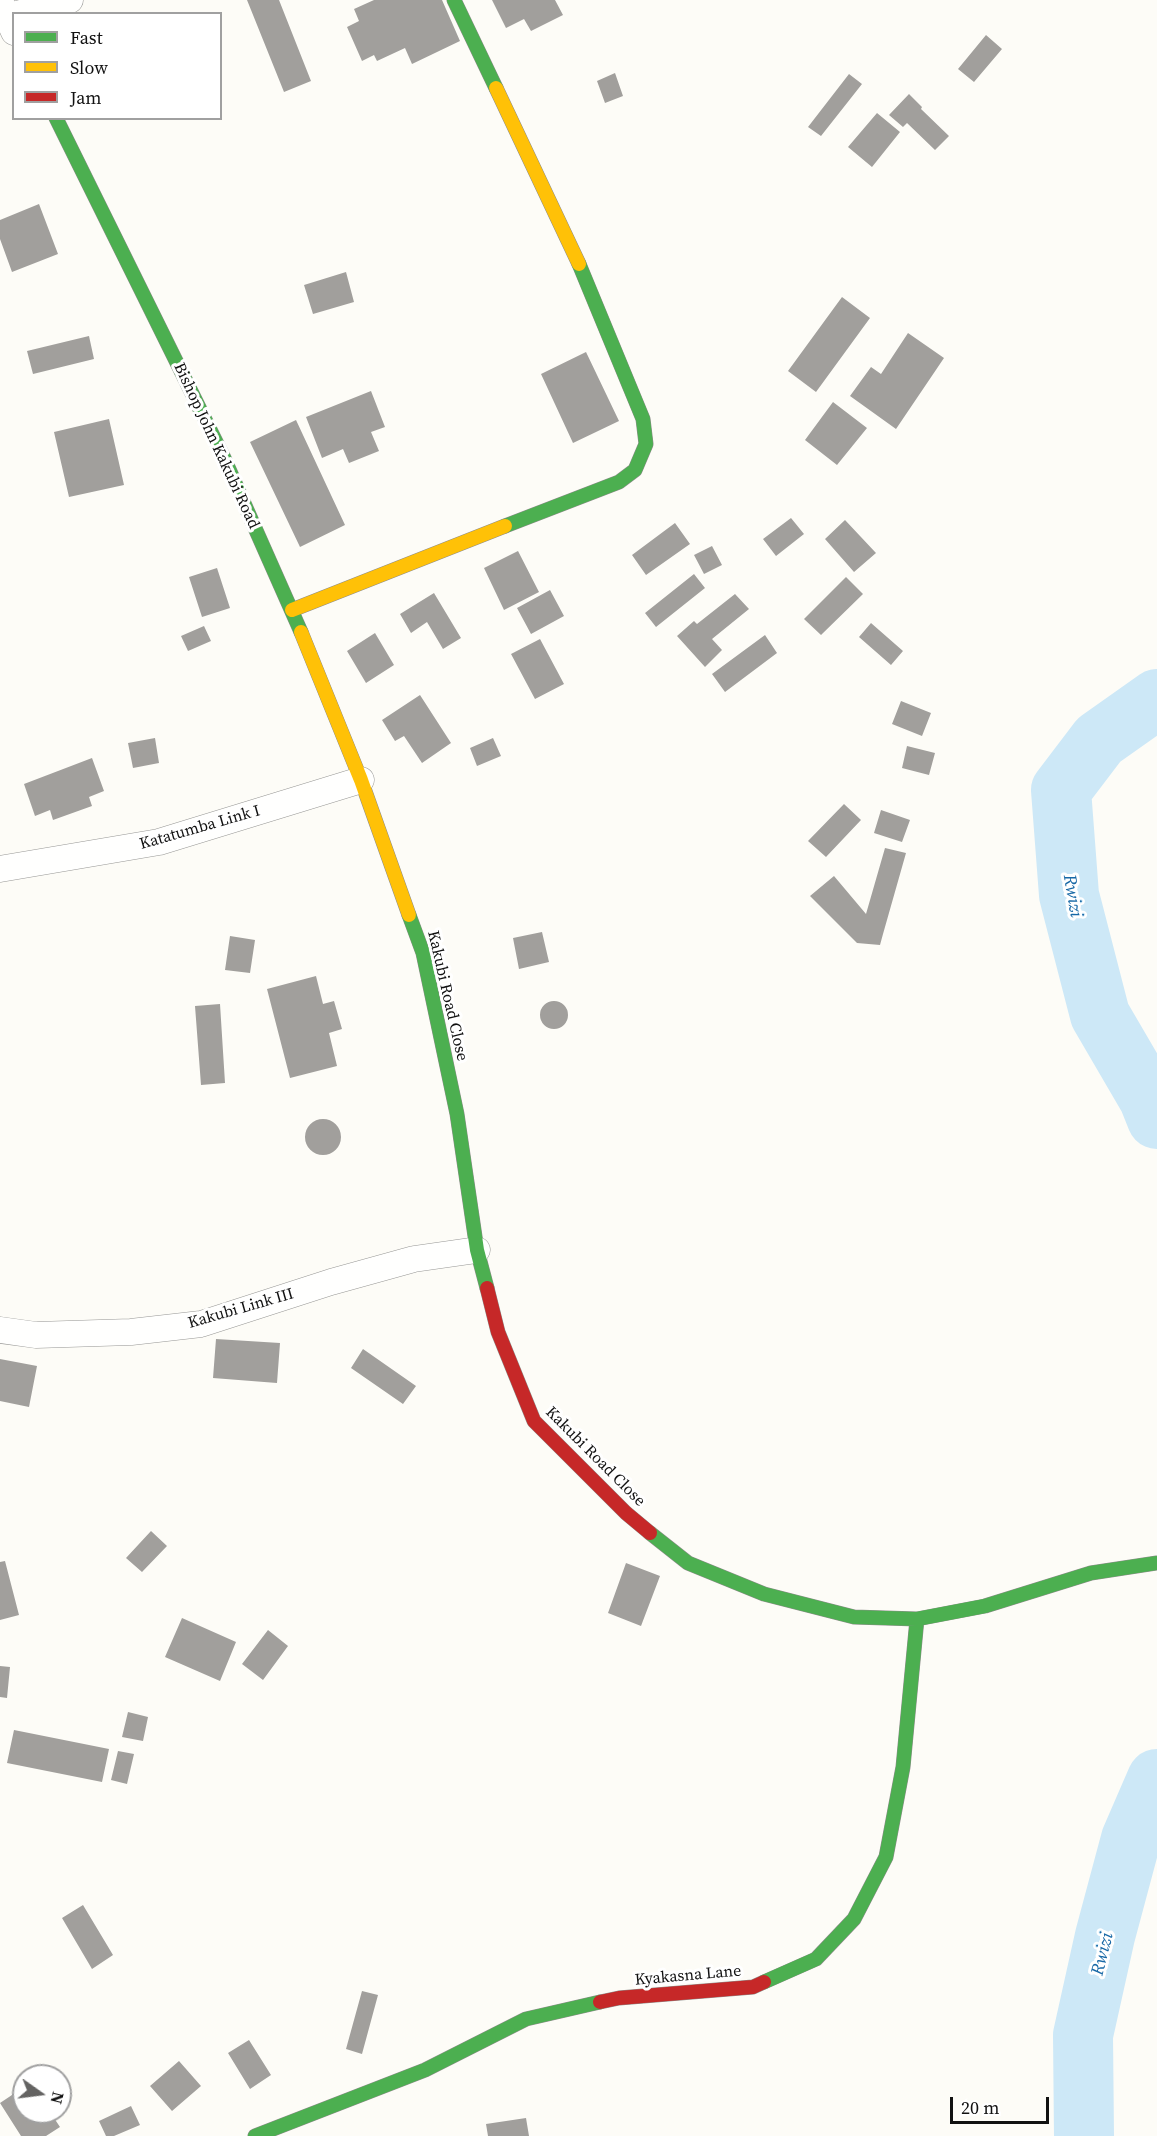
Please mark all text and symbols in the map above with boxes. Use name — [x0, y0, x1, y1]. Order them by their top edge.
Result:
legend — [12, 12, 222, 120]
text: Fast — [70, 25, 103, 50]
text: Slow — [70, 55, 108, 80]
text: Jam — [70, 85, 102, 110]
street label: Bishop John Kakubi Road — [169, 360, 263, 532]
street label: Katatumba Link I — [138, 802, 262, 854]
water label: Rwizi — [1058, 873, 1086, 919]
street label: Kakubi Road Close — [423, 929, 471, 1063]
street label: Kakubi Link III — [186, 1285, 296, 1333]
street label: Kakubi Road Close — [541, 1403, 649, 1511]
water label: Rwizi — [1087, 1930, 1119, 1978]
street label: Kyakasna Lane — [634, 1962, 742, 1990]
north arrow — [12, 2064, 72, 2124]
scale bar — [953, 2085, 1052, 2123]
text: N — [45, 2090, 70, 2106]
text: 20 m — [961, 2095, 999, 2120]

